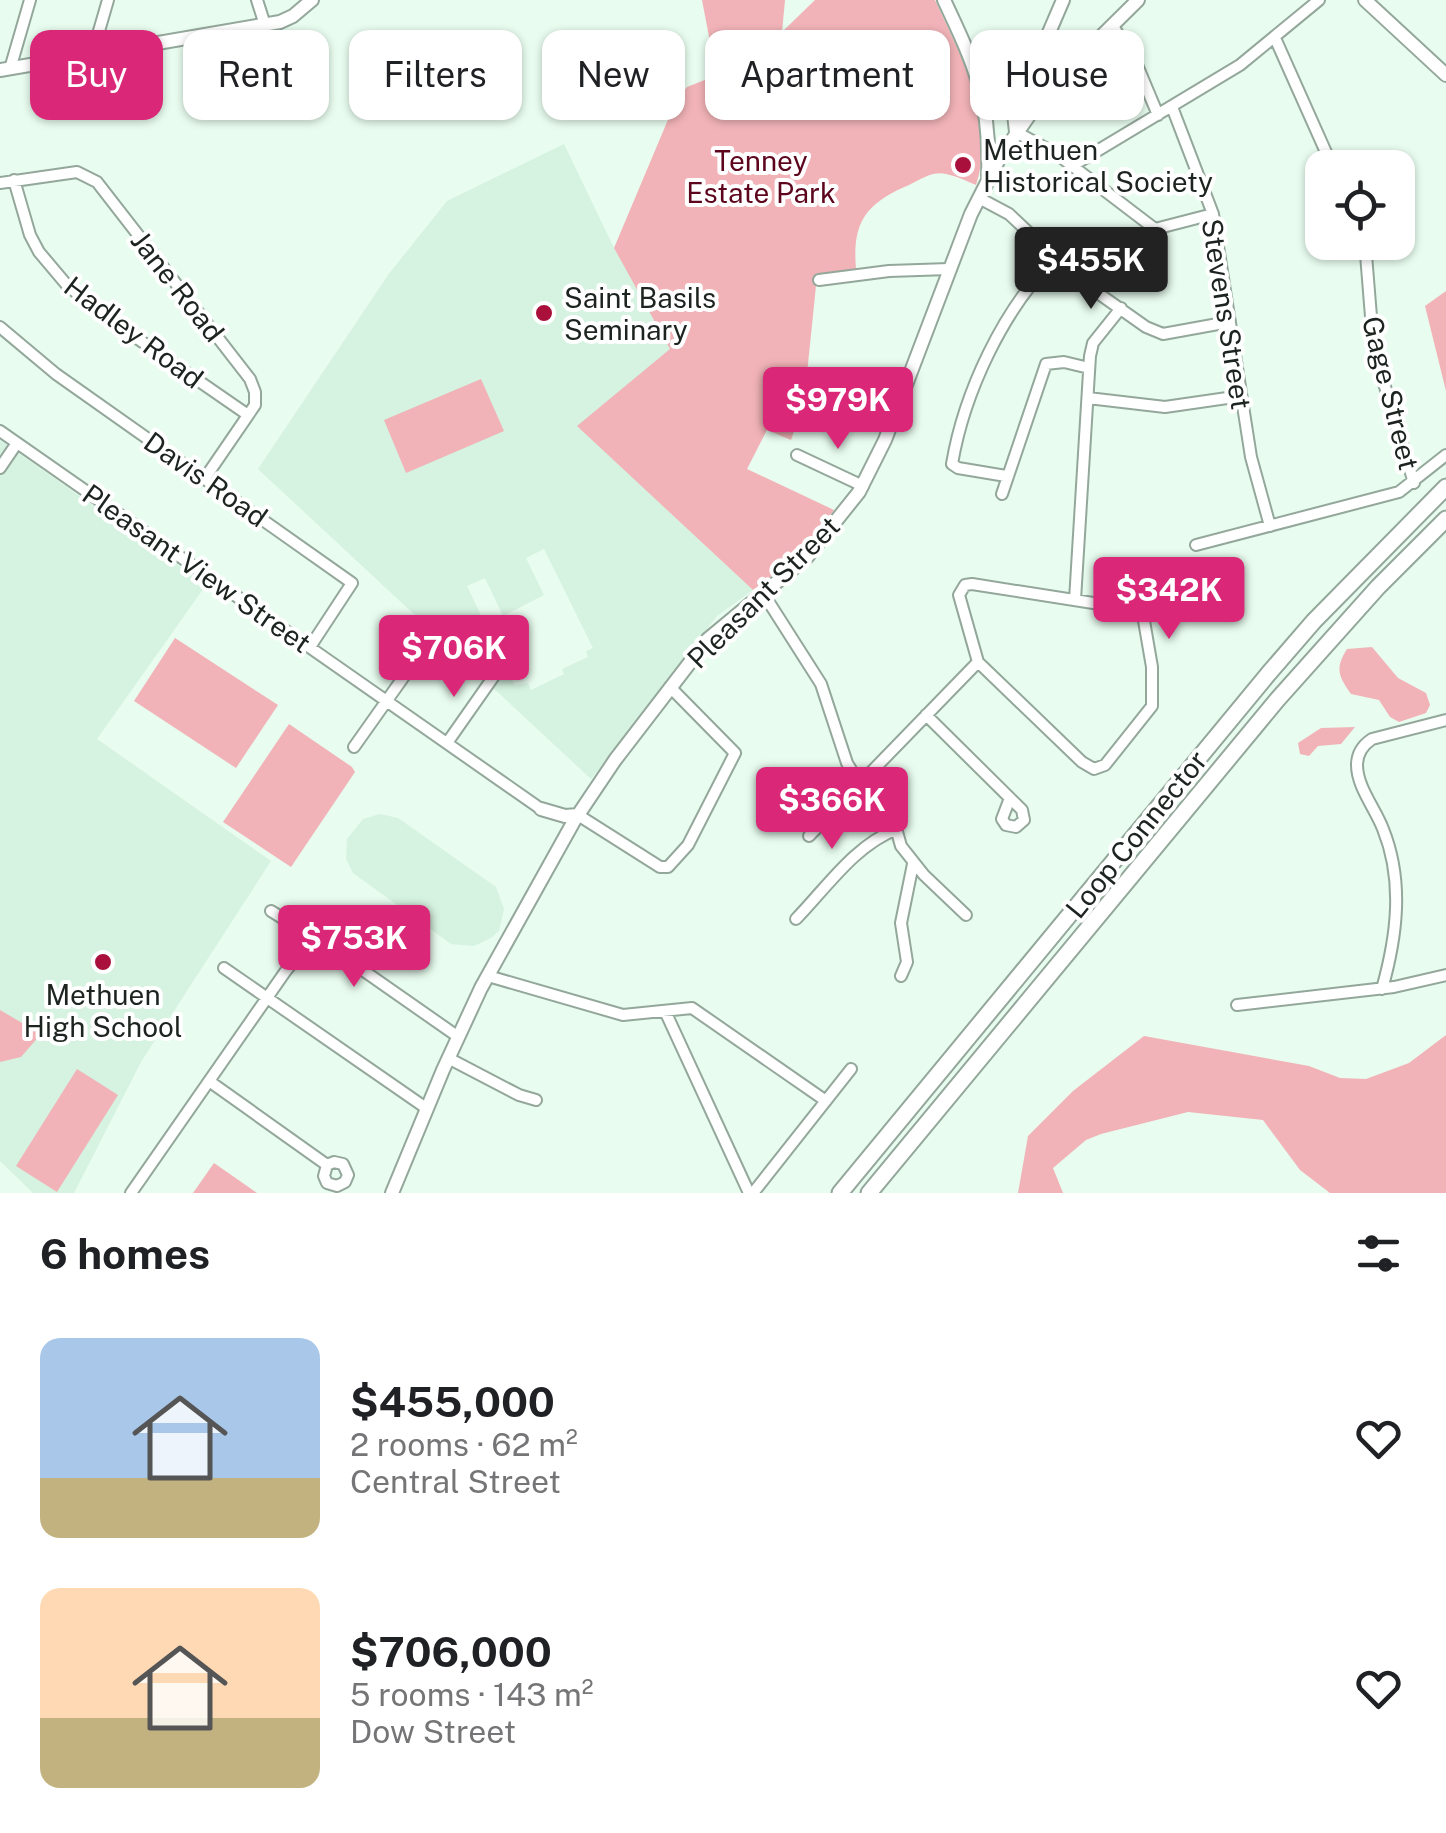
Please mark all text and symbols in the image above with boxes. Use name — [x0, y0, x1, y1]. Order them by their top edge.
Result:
chip: Buy — [30, 30, 163, 120]
chip: Rent — [183, 30, 329, 120]
chip: Filters — [349, 30, 522, 120]
chip: New — [542, 30, 685, 120]
chip: Apartment — [705, 30, 950, 120]
chip: House — [970, 30, 1144, 120]
place label: Methuen Historical Society — [983, 133, 1213, 198]
park label: Tenney Estate Park — [686, 144, 836, 209]
map controls — [1305, 150, 1415, 260]
button: locate — [1305, 150, 1415, 260]
marker: Methuen Historical Society — [952, 154, 974, 176]
street label: Stevens Street — [1196, 216, 1258, 412]
street label: Jane Road — [125, 224, 231, 348]
pin: $455K — [1021, 227, 1161, 312]
text: $455K — [1037, 241, 1145, 278]
street label: Hadley Road — [58, 269, 210, 395]
place label: Saint Basils Seminary — [564, 281, 716, 346]
marker: Saint Basils Seminary — [533, 302, 555, 324]
street label: Gage Street — [1356, 313, 1426, 473]
pin: $979K — [768, 367, 908, 452]
text: $979K — [785, 381, 891, 418]
street label: Davis Road — [138, 425, 274, 533]
street label: Pleasant View Street — [77, 477, 317, 659]
street label: Pleasant Street — [680, 509, 846, 675]
pin: $342K — [1099, 557, 1239, 642]
text: $342K — [1115, 571, 1223, 608]
pin: $706K — [384, 615, 524, 700]
text: $706K — [401, 629, 507, 666]
street label: Loop Connector — [1058, 744, 1214, 924]
pin: $366K — [762, 767, 902, 852]
text: $366K — [778, 781, 886, 818]
pin: $753K — [284, 905, 424, 990]
text: $753K — [300, 919, 408, 956]
marker: Methuen High School — [92, 951, 114, 973]
place label: Methuen High School — [24, 978, 182, 1043]
icon: filters — [1351, 1226, 1406, 1281]
text: 6 homes — [40, 1229, 210, 1278]
text: $455,000 — [350, 1377, 555, 1426]
icon: home — [120, 1378, 240, 1498]
icon: heart — [1351, 1411, 1406, 1466]
text: 2 rooms · 62 m² — [350, 1426, 578, 1463]
text: Central Street — [350, 1463, 561, 1500]
text: $706,000 — [350, 1627, 552, 1676]
icon: home — [120, 1628, 240, 1748]
icon: heart — [1351, 1661, 1406, 1716]
text: 5 rooms · 143 m² — [350, 1676, 594, 1713]
text: Dow Street — [350, 1713, 516, 1750]

